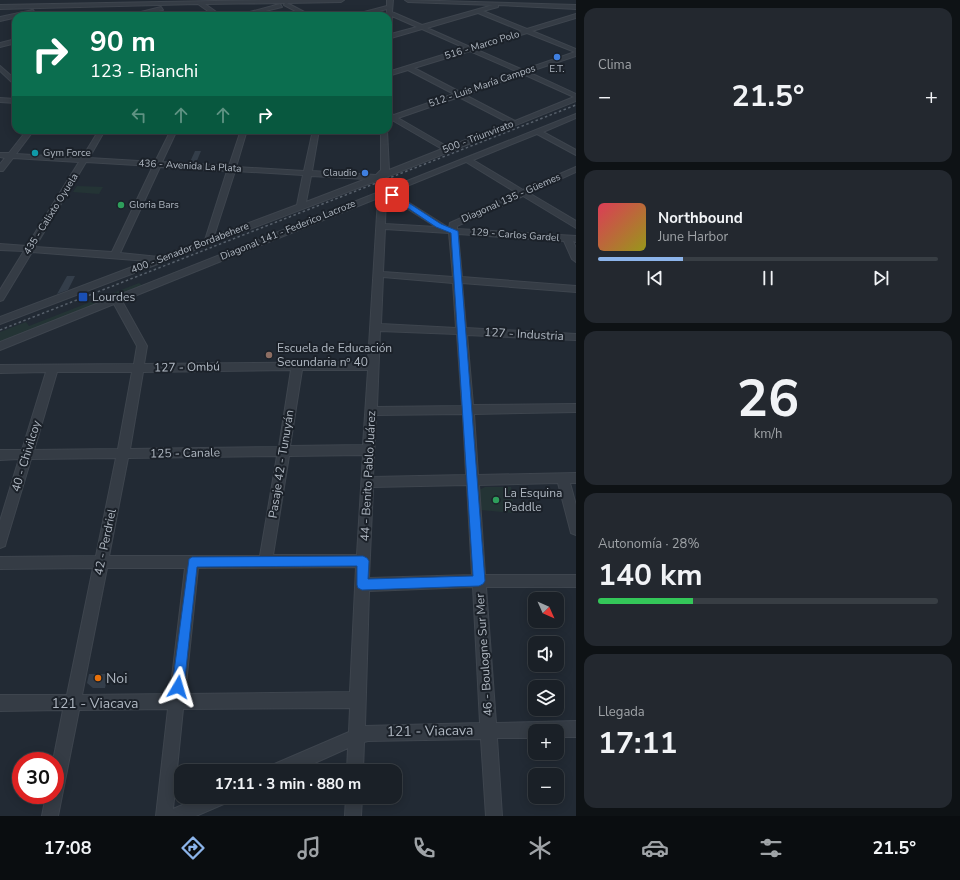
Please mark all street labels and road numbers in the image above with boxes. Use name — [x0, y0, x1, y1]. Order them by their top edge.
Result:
street label: 516 - Marco Polo — [443, 27, 522, 63]
street label: 512 - Luis María Campos — [427, 61, 538, 111]
street label: 500 - Triunvirato — [440, 117, 516, 157]
street label: 436 - Avenida La Plata — [138, 156, 242, 176]
street label: Diagonal 135 - Güemes — [459, 170, 563, 226]
street label: 435 - Calixto Oyuela — [20, 171, 82, 257]
street label: Diagonal 141 - Federico Lacroze — [218, 196, 358, 264]
street label: 400 - Senador Bordabehere — [129, 219, 251, 277]
street label: 129 - Carlos Gardel — [470, 225, 560, 245]
street label: 127 - Industria — [484, 324, 564, 344]
street label: 127 - Ombú — [154, 358, 220, 376]
street label: Pasaje 42 - Tunuyán — [265, 409, 297, 519]
street label: 44 - Benito Pablo Juárez — [357, 410, 379, 542]
street label: 40 - Chivilcoy — [8, 417, 45, 494]
street label: 125 - Canale — [150, 444, 220, 462]
street label: 42 - Perdriel — [90, 507, 120, 577]
street label: 46 - Boulogne Sur Mer — [472, 592, 496, 717]
street label: 121 - Viacava — [52, 694, 138, 713]
street label: 121 - Viacava — [386, 721, 474, 741]

